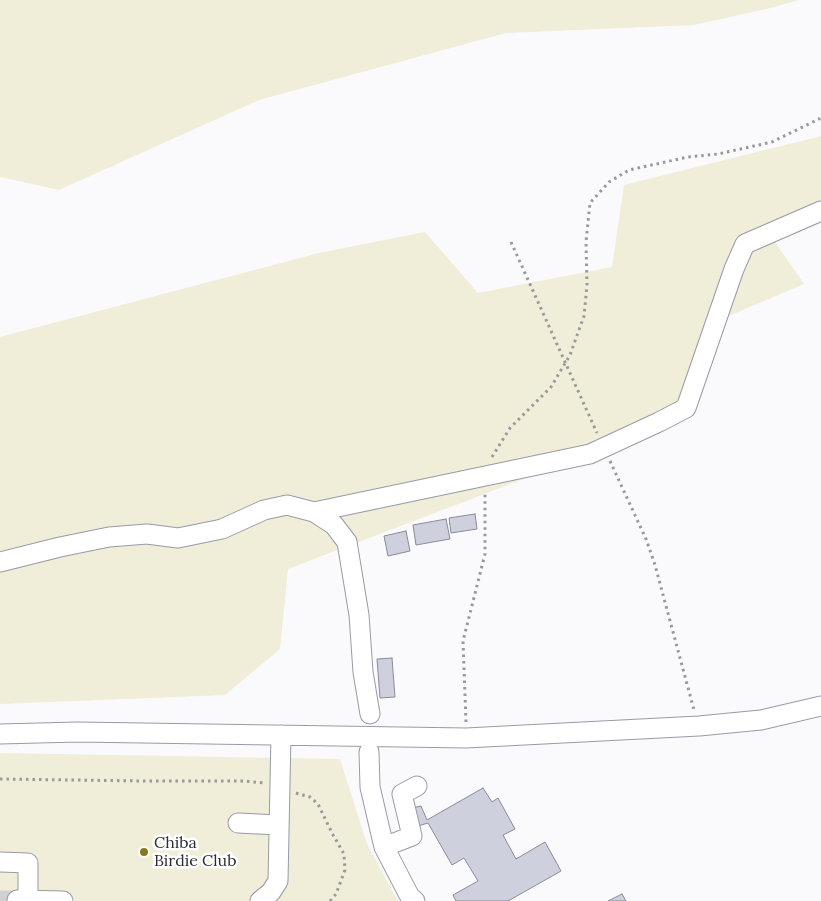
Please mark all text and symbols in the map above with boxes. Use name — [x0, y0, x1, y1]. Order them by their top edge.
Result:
place label: Chiba Birdie Club — [154, 833, 236, 871]
marker: Chiba Birdie Club — [138, 846, 150, 858]

